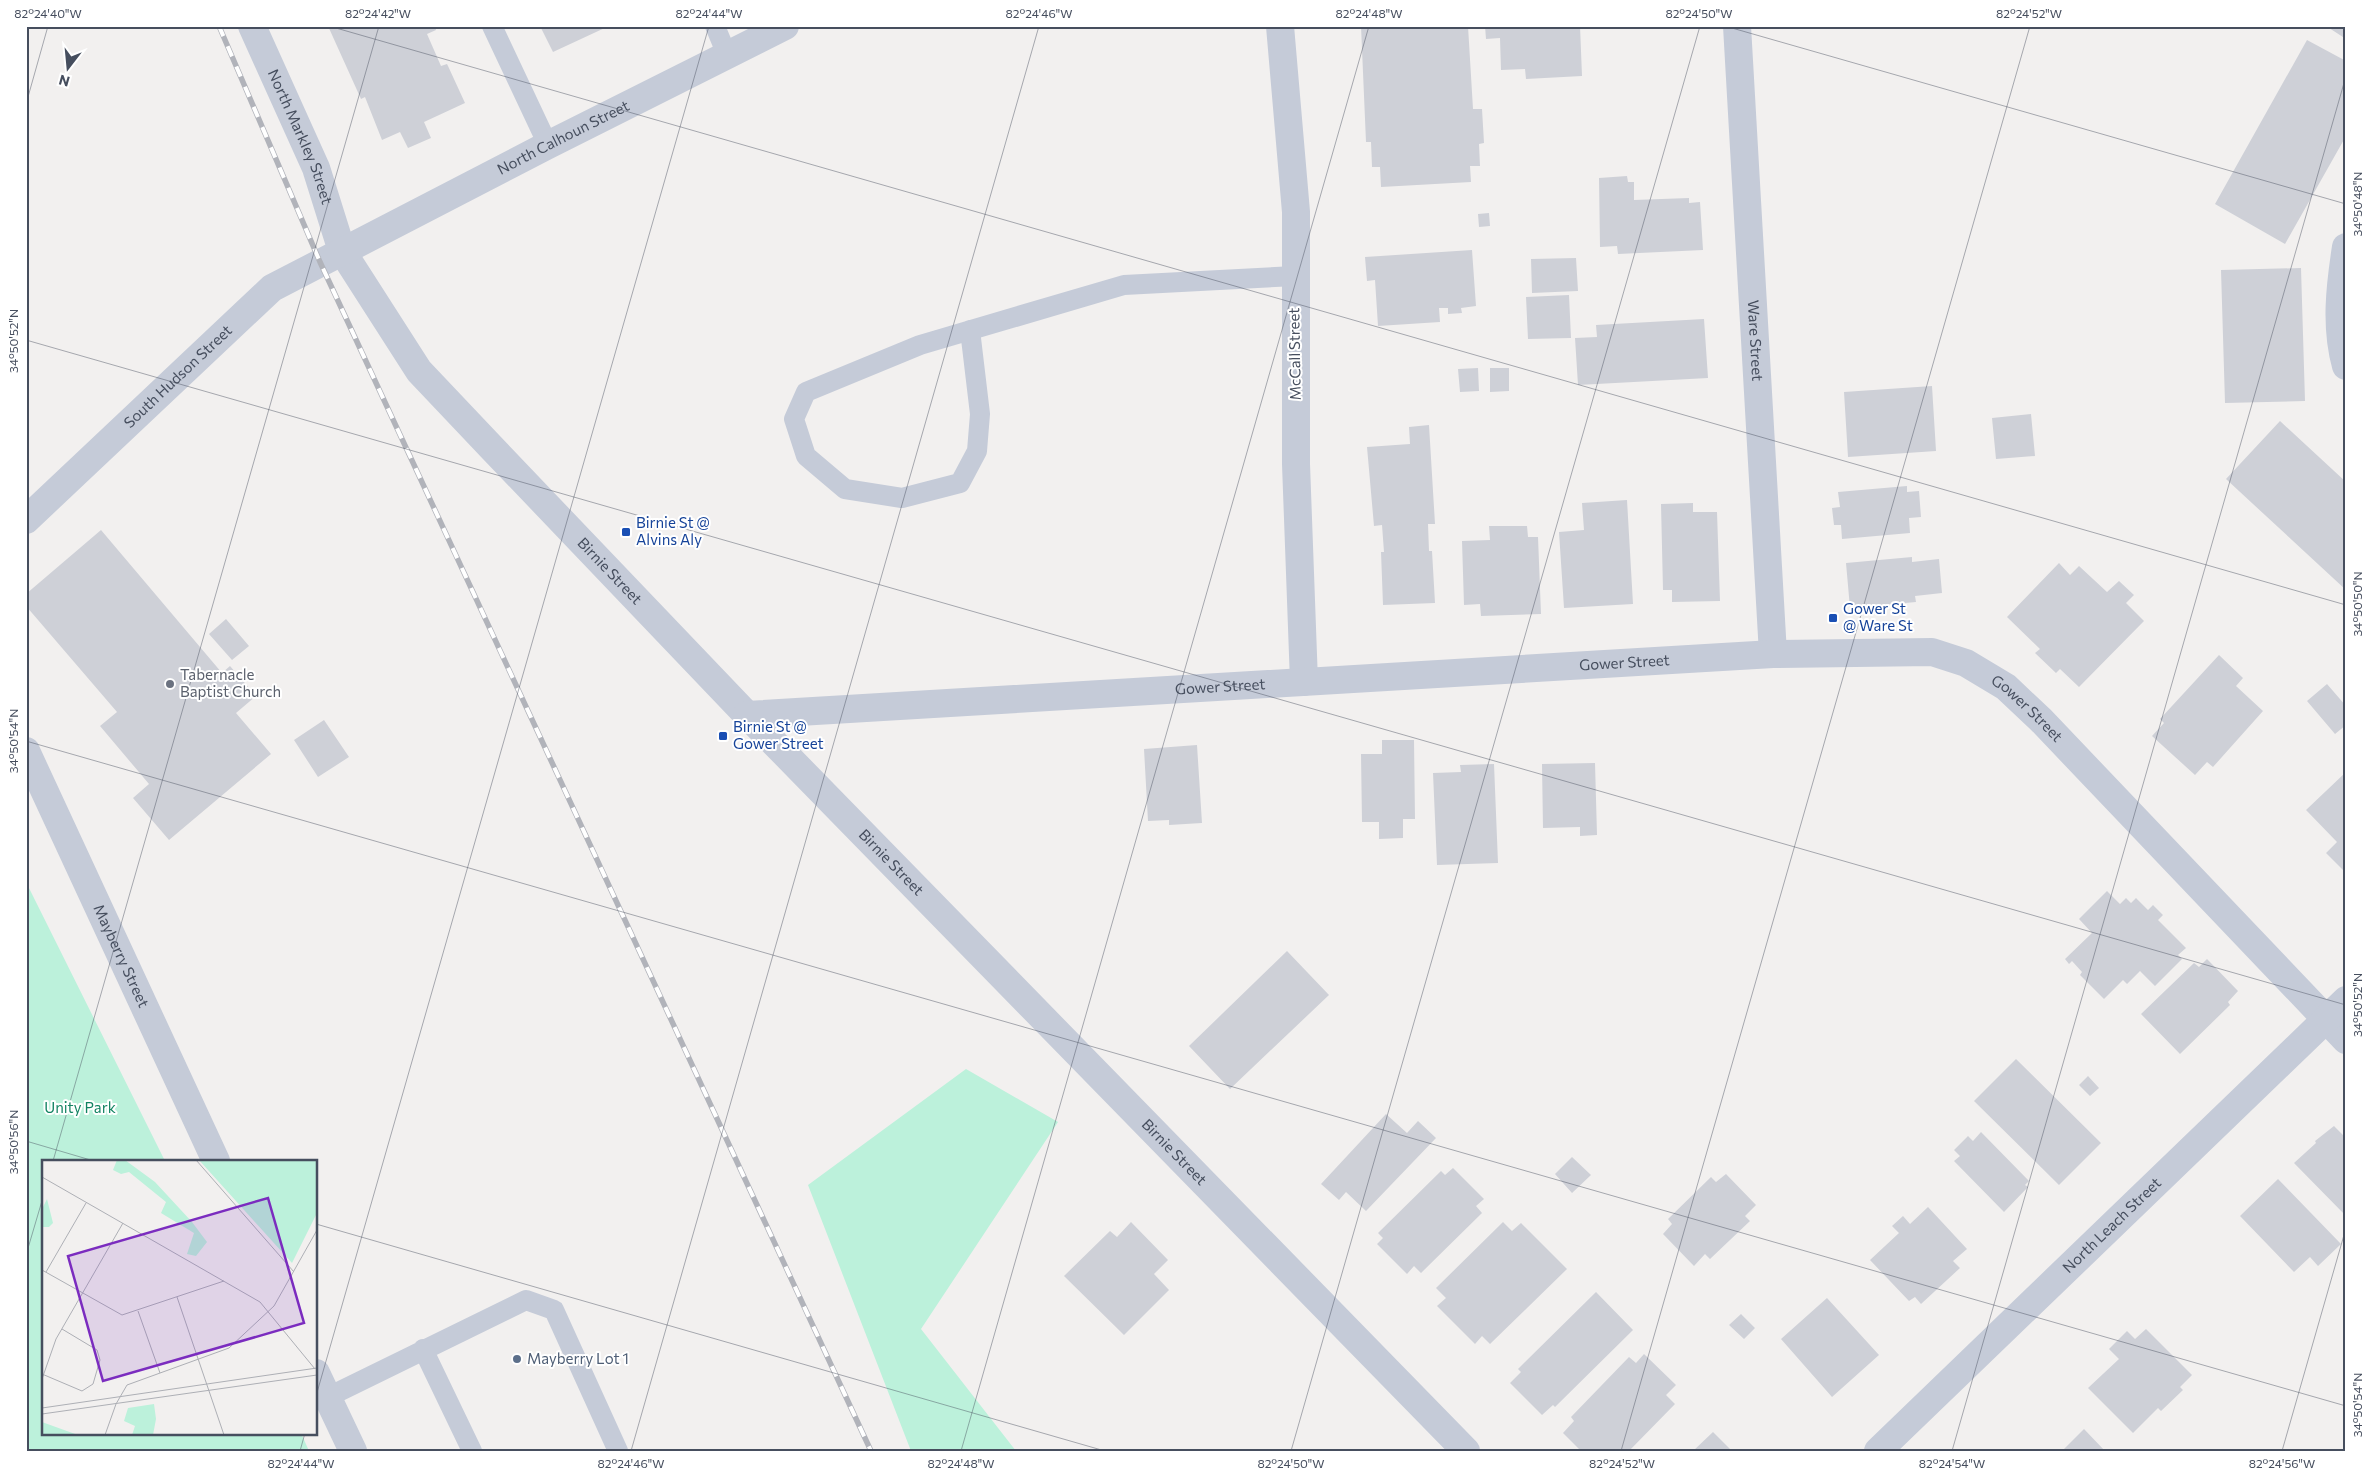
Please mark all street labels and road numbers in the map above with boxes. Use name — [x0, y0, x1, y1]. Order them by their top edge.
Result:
street label: North Markley Street — [265, 66, 337, 206]
street label: North Calhoun Street — [494, 96, 632, 178]
street label: Ware Street — [1745, 299, 1767, 382]
street label: McCall Street — [1284, 307, 1304, 401]
street label: South Hudson Street — [120, 321, 235, 431]
street label: Birnie Street — [574, 533, 646, 608]
street label: Gower Street — [1579, 650, 1670, 674]
street label: Gower Street — [1989, 670, 2067, 745]
street label: Gower Street — [1174, 674, 1266, 698]
street label: Birnie Street — [856, 825, 928, 899]
street label: Mayberry Street — [90, 901, 154, 1010]
street label: Birnie Street — [1139, 1115, 1211, 1188]
street label: North Leach Street — [2058, 1173, 2164, 1276]

